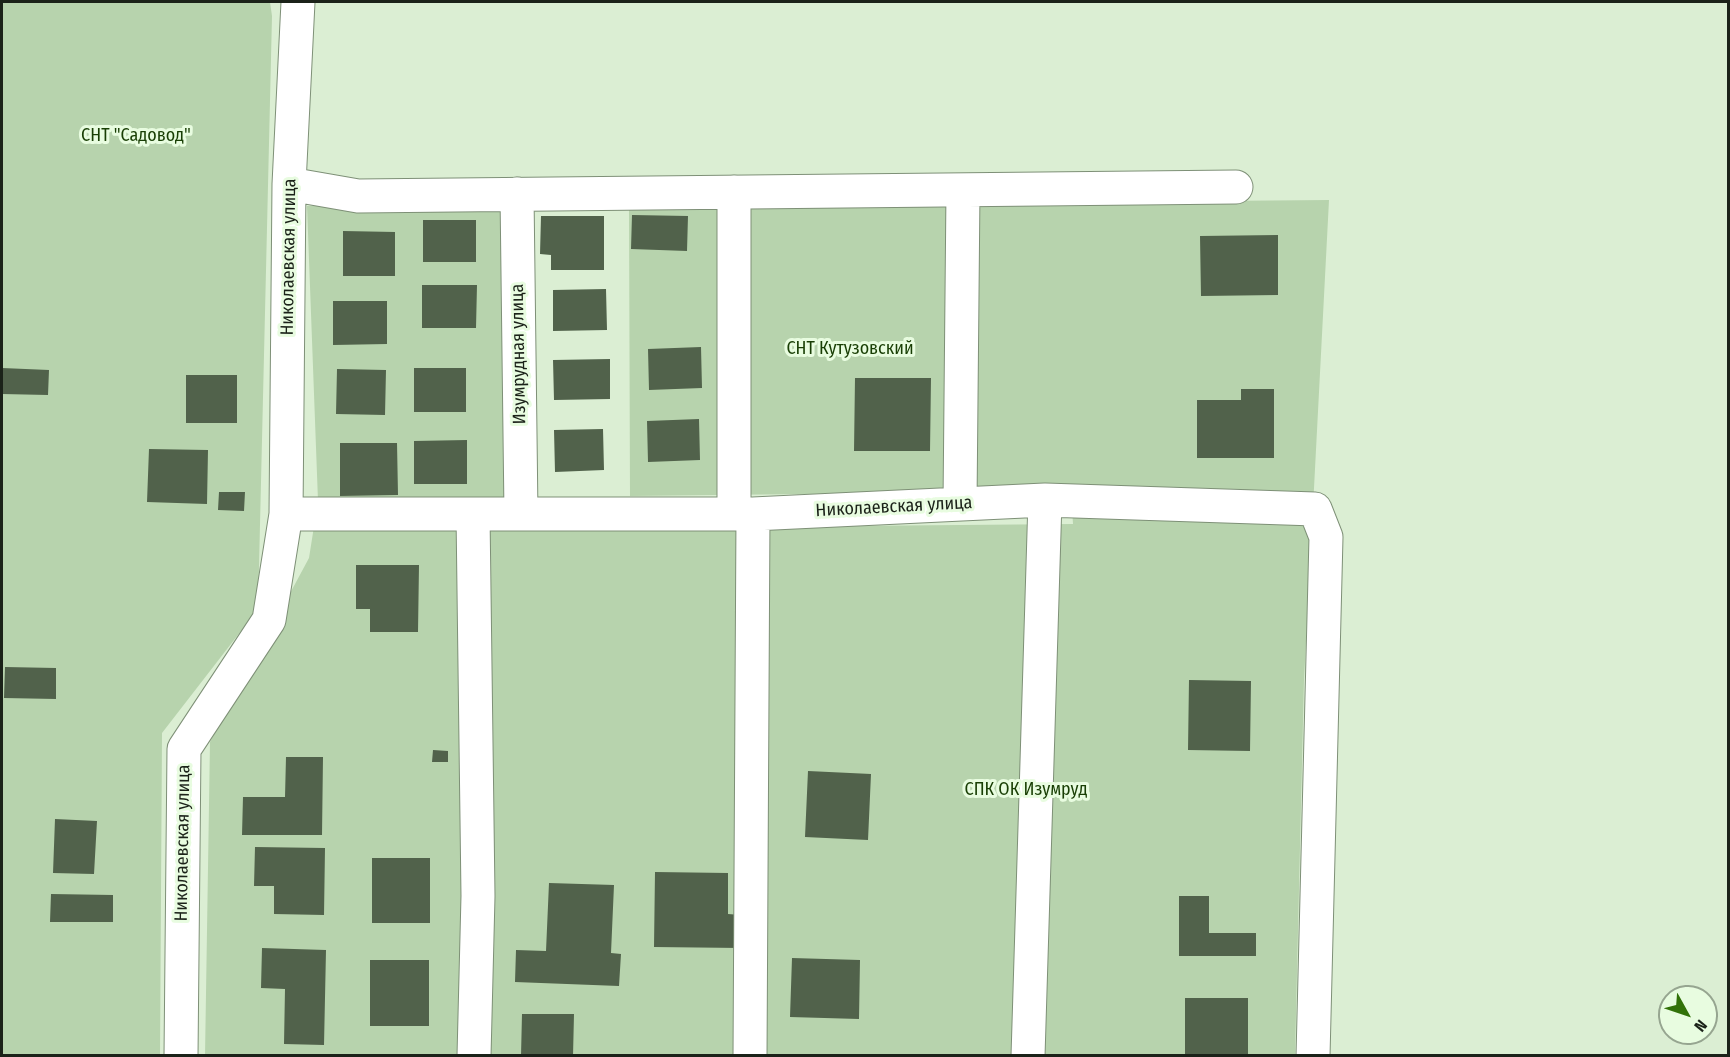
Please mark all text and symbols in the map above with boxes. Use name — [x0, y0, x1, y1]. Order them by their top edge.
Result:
park label: СНТ "Садовод" — [81, 125, 191, 147]
street label: Николаевская улица — [277, 178, 301, 336]
street label: Изумрудная улица — [507, 284, 531, 424]
park label: СНТ Кутузовский — [786, 338, 914, 360]
street label: Николаевская улица — [815, 492, 973, 522]
street label: Николаевская улица — [171, 764, 195, 922]
park label: СПК ОК Изумруд — [965, 779, 1087, 801]
north arrow — [1658, 985, 1718, 1045]
text: N — [1690, 1016, 1711, 1035]

